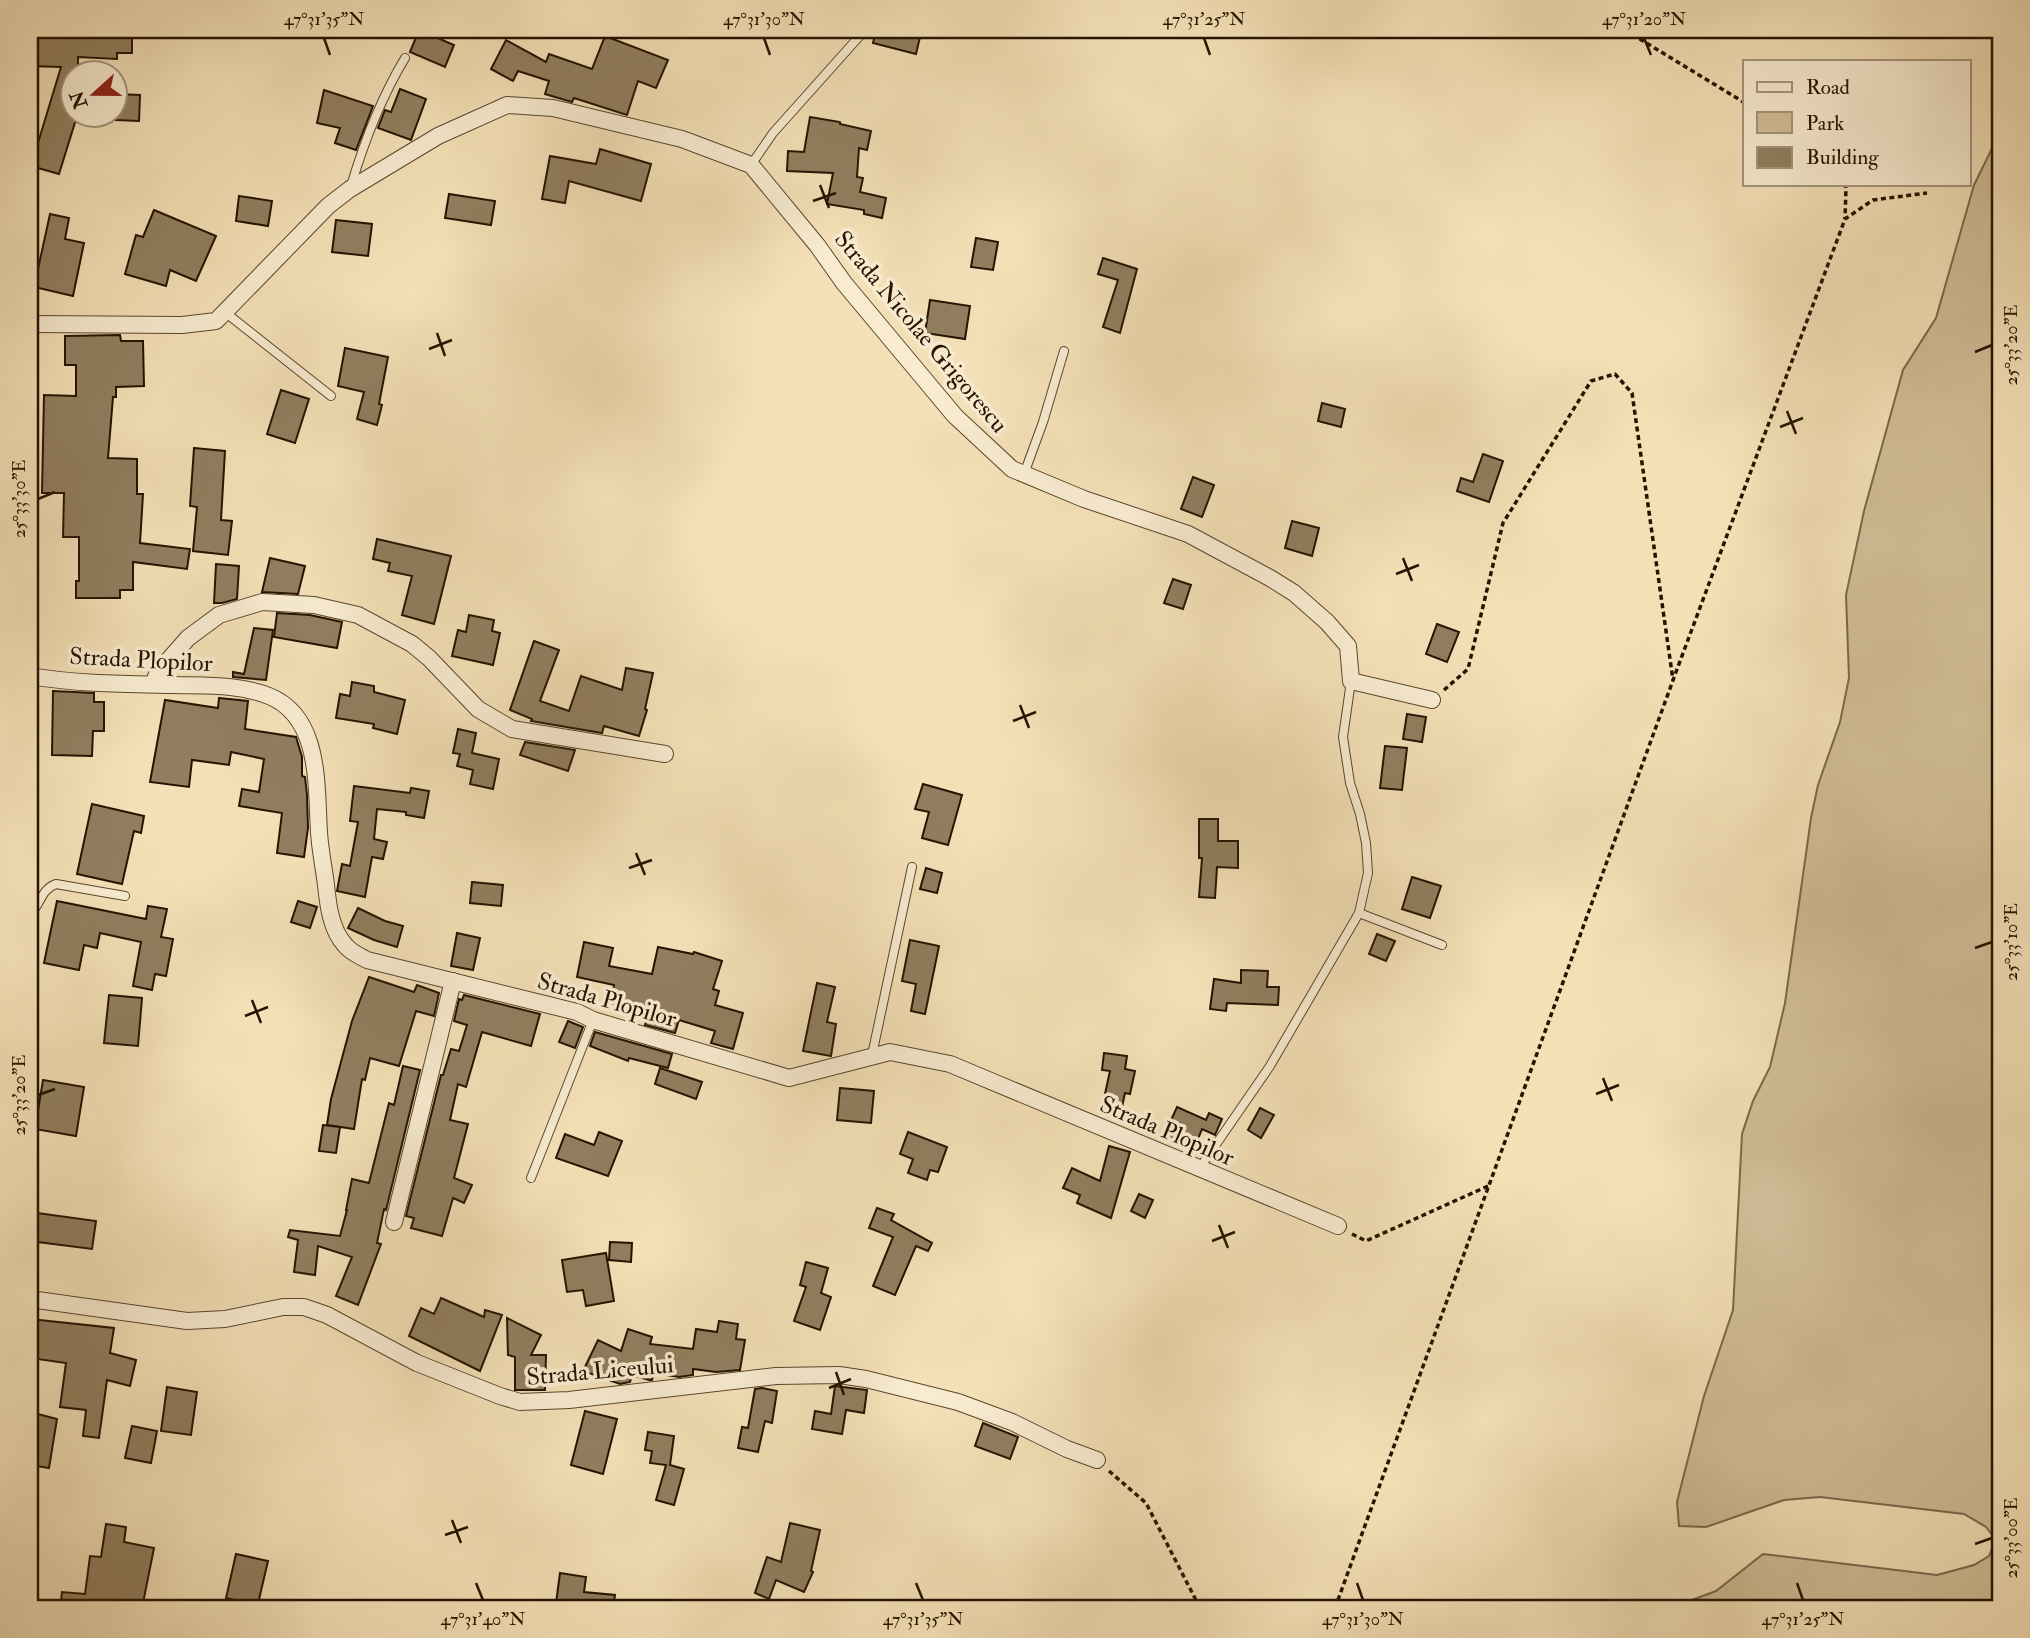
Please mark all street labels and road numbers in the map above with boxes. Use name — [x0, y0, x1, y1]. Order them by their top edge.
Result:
street label: Strada Nicolae Grigorescu — [827, 225, 1015, 439]
street label: Strada Plopilor — [69, 641, 213, 679]
street label: Strada Plopilor — [534, 965, 680, 1035]
street label: Strada Plopilor — [1095, 1089, 1239, 1173]
street label: Strada Liceului — [525, 1349, 675, 1393]

